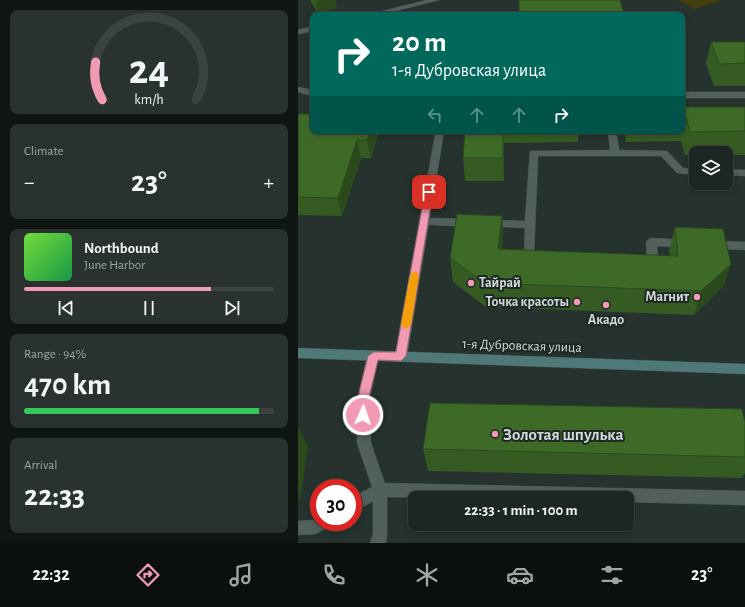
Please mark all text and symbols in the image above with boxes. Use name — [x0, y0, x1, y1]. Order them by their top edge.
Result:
icon: right — [326, 28, 378, 80]
text: 20 m — [392, 29, 447, 57]
text: 24 — [129, 50, 169, 91]
text: 1-я Дубровская улица — [392, 62, 546, 80]
text: km/h — [134, 93, 164, 107]
icon: left — [424, 104, 446, 126]
icon: ahead — [466, 104, 488, 126]
icon: ahead — [508, 104, 530, 126]
icon: right — [550, 104, 572, 126]
text: Climate — [24, 145, 63, 158]
map controls — [689, 146, 733, 190]
button: layers — [689, 146, 733, 190]
text: 23° — [131, 167, 167, 197]
text: − — [24, 171, 35, 193]
text: + — [263, 171, 274, 193]
pin — [412, 175, 446, 209]
icon: arrive — [418, 181, 440, 203]
text: Northbound — [84, 241, 159, 256]
text: June Harbor — [84, 259, 145, 272]
place label: Тайрай — [479, 276, 521, 290]
marker: Тайрай — [466, 278, 476, 288]
place label: Магнит — [645, 290, 690, 304]
marker: Магнит — [692, 292, 702, 302]
place label: Точка красоты — [485, 295, 569, 309]
icon: previous — [55, 297, 77, 319]
icon: pause — [138, 297, 160, 319]
icon: next — [221, 297, 243, 319]
marker: Точка красоты — [572, 297, 582, 307]
marker: Акадо — [601, 300, 611, 310]
place label: Акадо — [588, 313, 624, 327]
street label: 1-я Дубровская улица — [462, 337, 583, 355]
text: Range · 94% — [24, 348, 86, 361]
text: 470 km — [24, 370, 111, 400]
position arrow — [342, 394, 384, 436]
place label: Золотая шпулька — [503, 426, 624, 444]
marker: Золотая шпулька — [490, 429, 500, 439]
text: Arrival — [24, 459, 57, 472]
speed limit sign: 30 — [310, 479, 362, 531]
text: 22:33 — [24, 481, 85, 511]
text: 22:33 · 1 min · 100 m — [464, 503, 578, 518]
icon: directions — [134, 561, 162, 589]
icon: music — [227, 561, 255, 589]
icon: phone — [320, 561, 348, 589]
icon: climate — [413, 561, 441, 589]
icon: car — [506, 561, 534, 589]
icon: filters — [598, 561, 626, 589]
text: 22:32 — [32, 566, 70, 584]
text: 23° — [691, 566, 713, 584]

